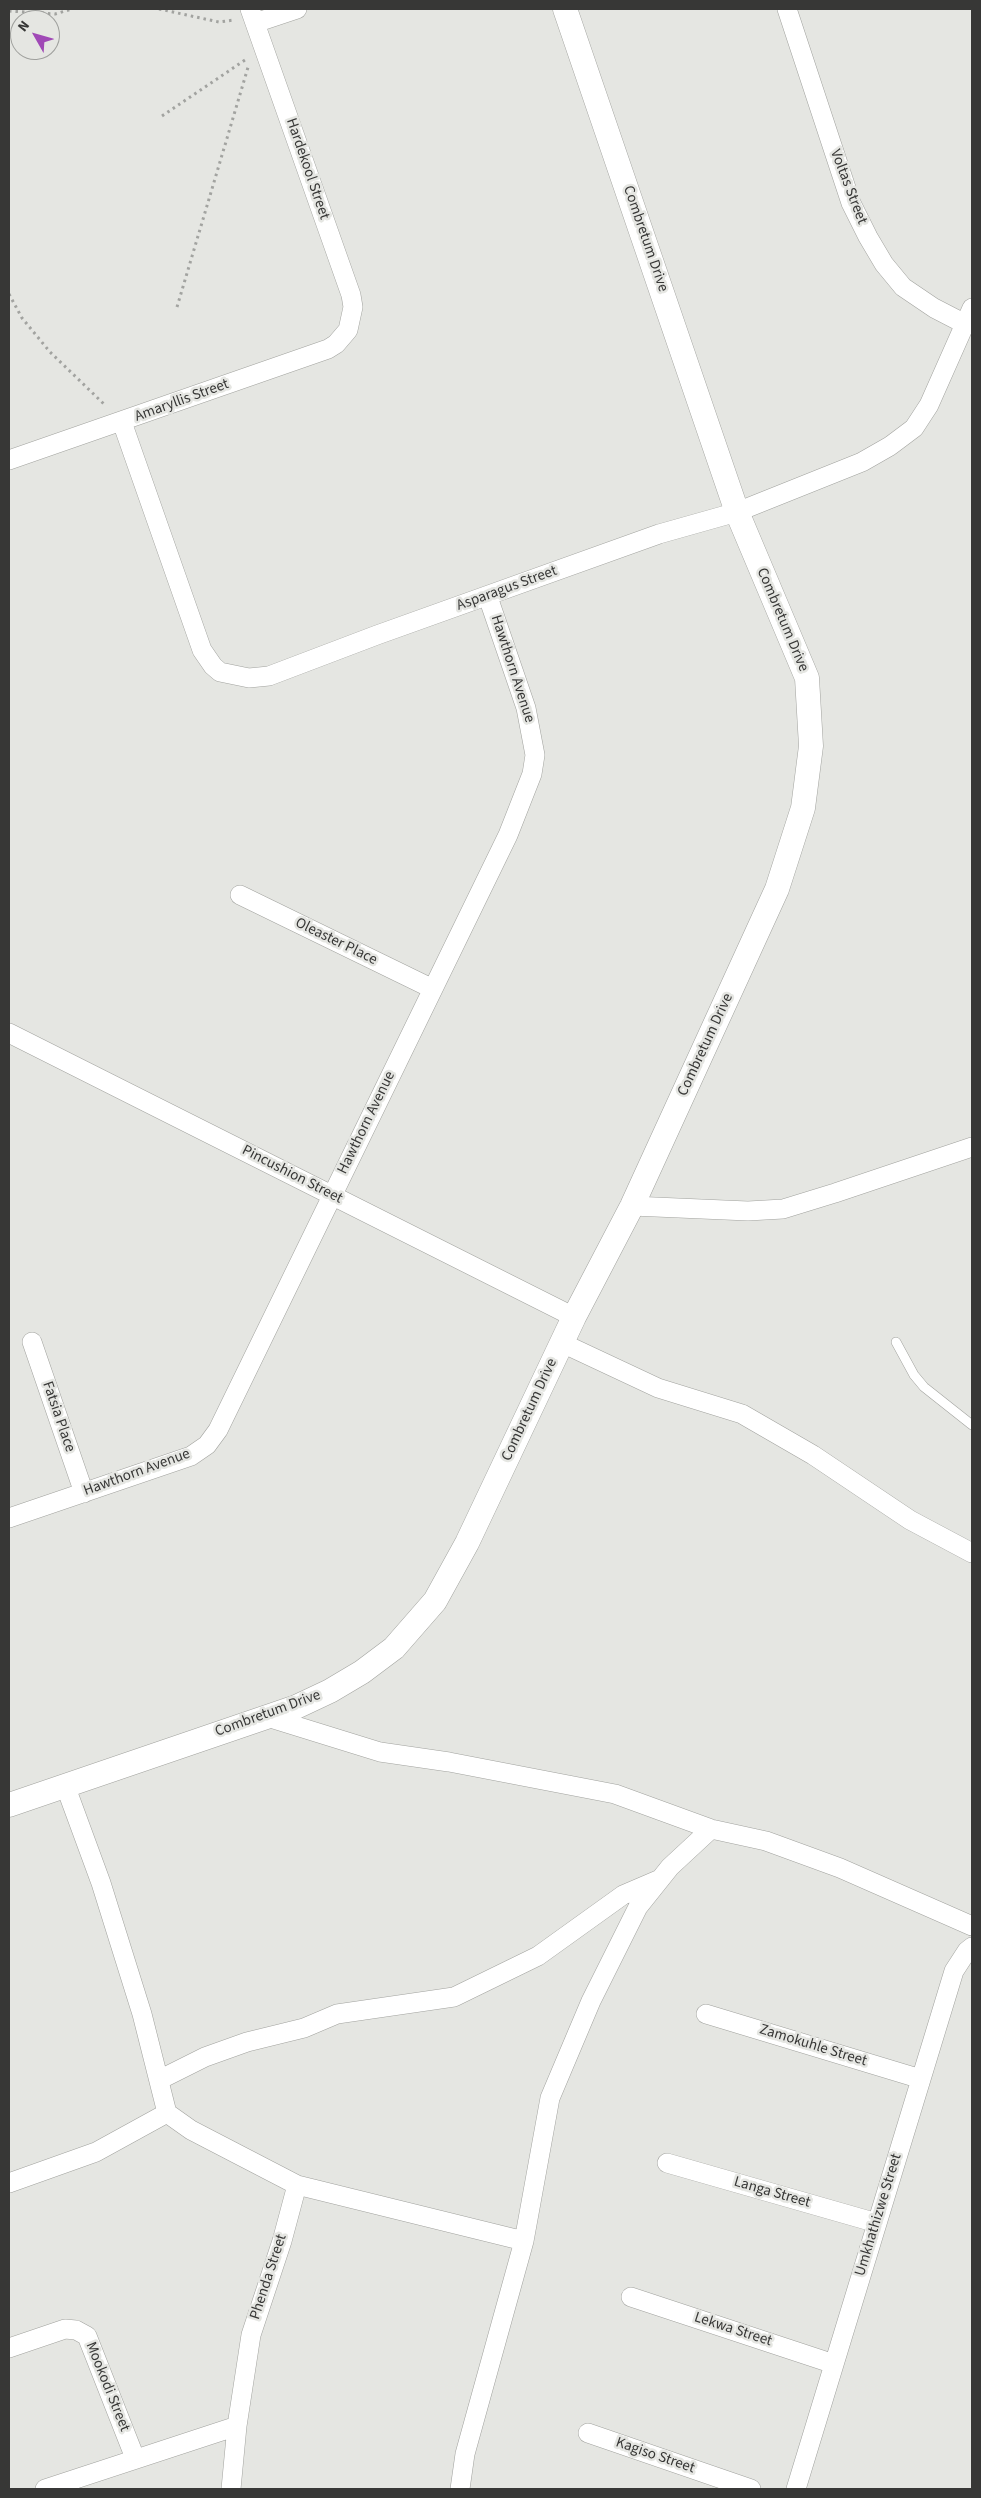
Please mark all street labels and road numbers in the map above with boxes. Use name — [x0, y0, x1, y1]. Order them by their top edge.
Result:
street label: Hardekool Street — [281, 116, 333, 222]
street label: Voltas Street — [826, 147, 870, 227]
street label: Combretum Drive — [618, 184, 672, 294]
street label: Amaryllis Street — [132, 376, 232, 426]
street label: Asparagus Street — [454, 563, 560, 615]
street label: Combretum Drive — [752, 565, 812, 675]
street label: Hawthorn Avenue — [486, 613, 538, 725]
street label: Oleaster Place — [292, 914, 380, 970]
street label: Combretum Drive — [674, 991, 738, 1099]
street label: Hawthorn Avenue — [334, 1069, 400, 1177]
street label: Pincushion Street — [239, 1142, 345, 1208]
street label: Combretum Drive — [498, 1356, 562, 1464]
street label: Fatsia Place — [38, 1379, 78, 1455]
street label: Hawthorn Avenue — [81, 1445, 193, 1501]
street label: Combretum Drive — [213, 1687, 323, 1741]
street label: Zamokuhle Street — [757, 2021, 869, 2071]
street label: Umkhathizwe Street — [852, 2152, 906, 2278]
street label: Langa Street — [732, 2174, 812, 2212]
street label: Phenda Street — [247, 2232, 291, 2322]
street label: Lekwa Street — [692, 2309, 774, 2351]
street label: Mookodi Street — [81, 2340, 133, 2434]
street label: Kagiso Street — [613, 2434, 697, 2478]

